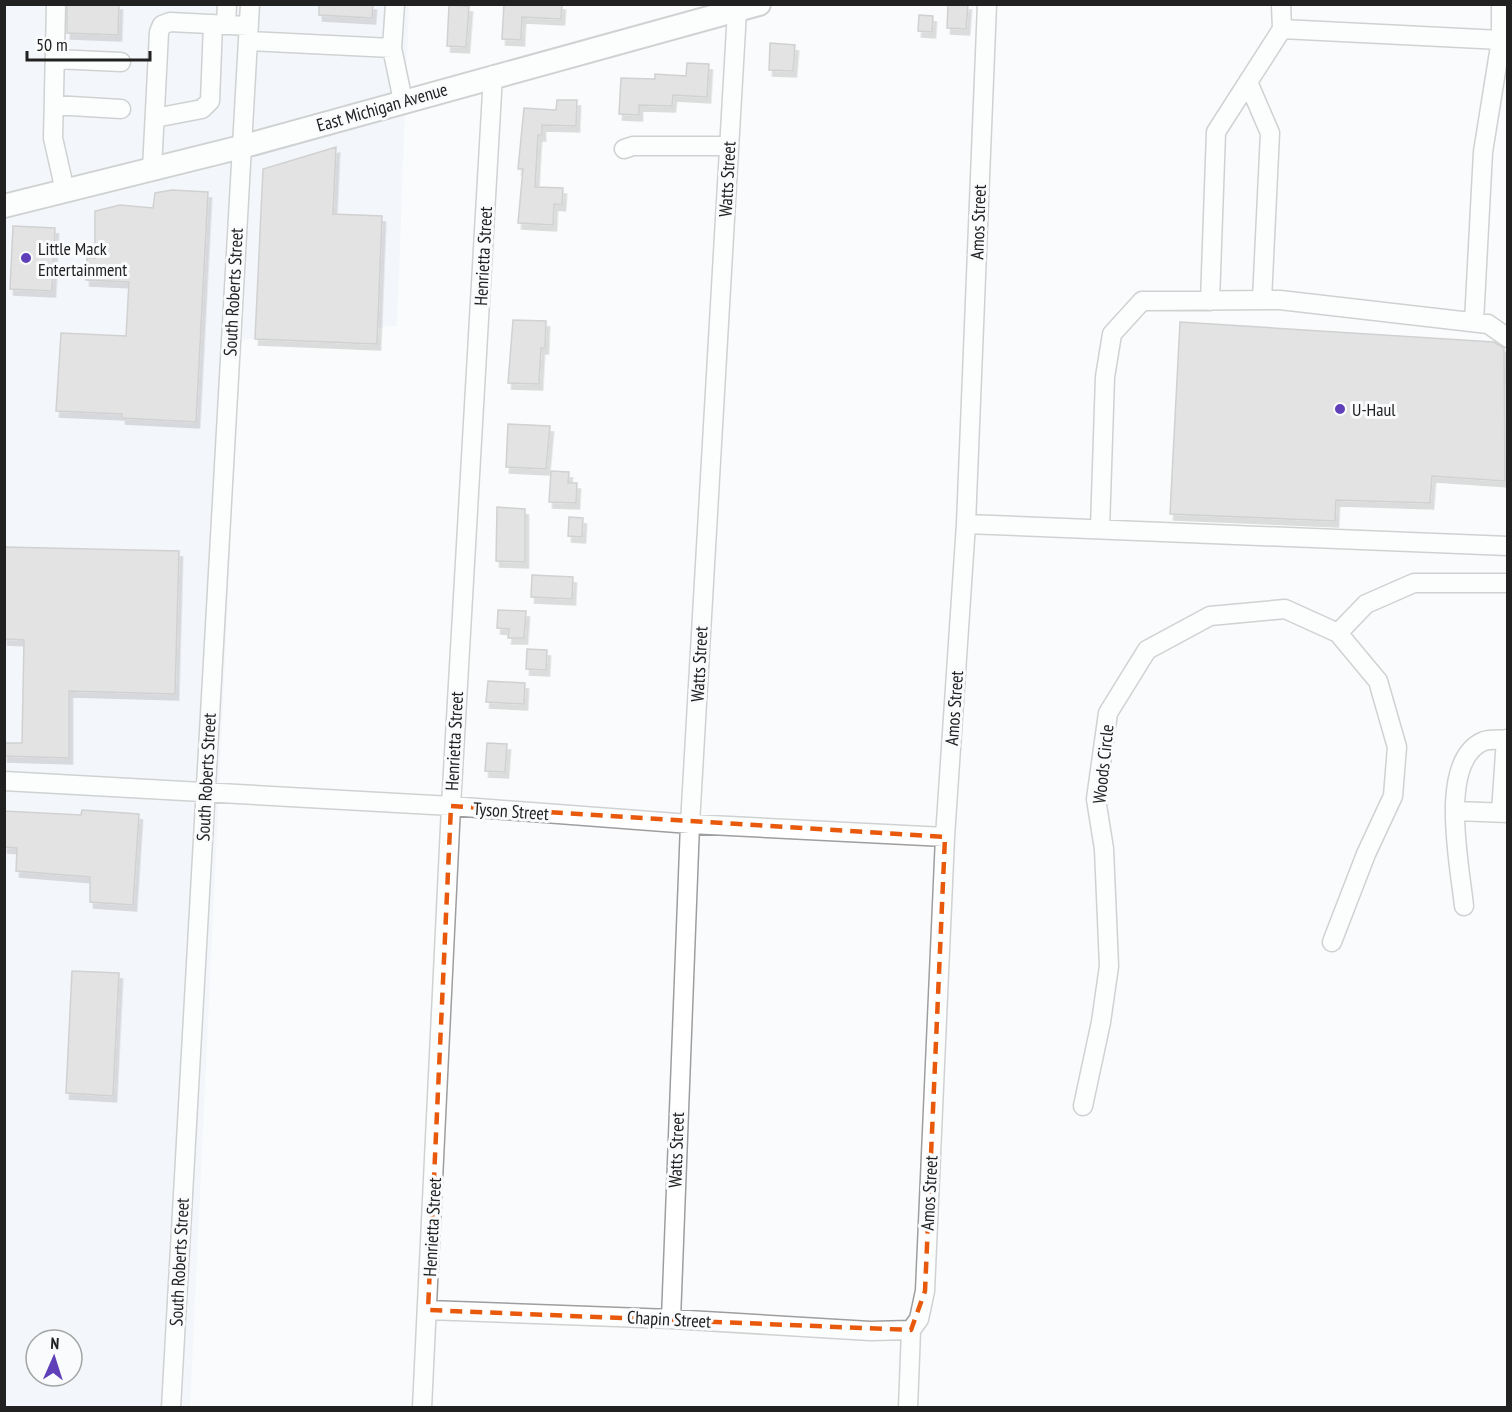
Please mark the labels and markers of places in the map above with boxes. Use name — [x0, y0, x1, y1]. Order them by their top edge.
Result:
place label: Little Mack Entertainment — [38, 237, 127, 281]
marker: Little Mack Entertainment — [19, 251, 33, 265]
place label: U-Haul — [1352, 398, 1396, 421]
marker: U-Haul — [1333, 402, 1347, 416]

